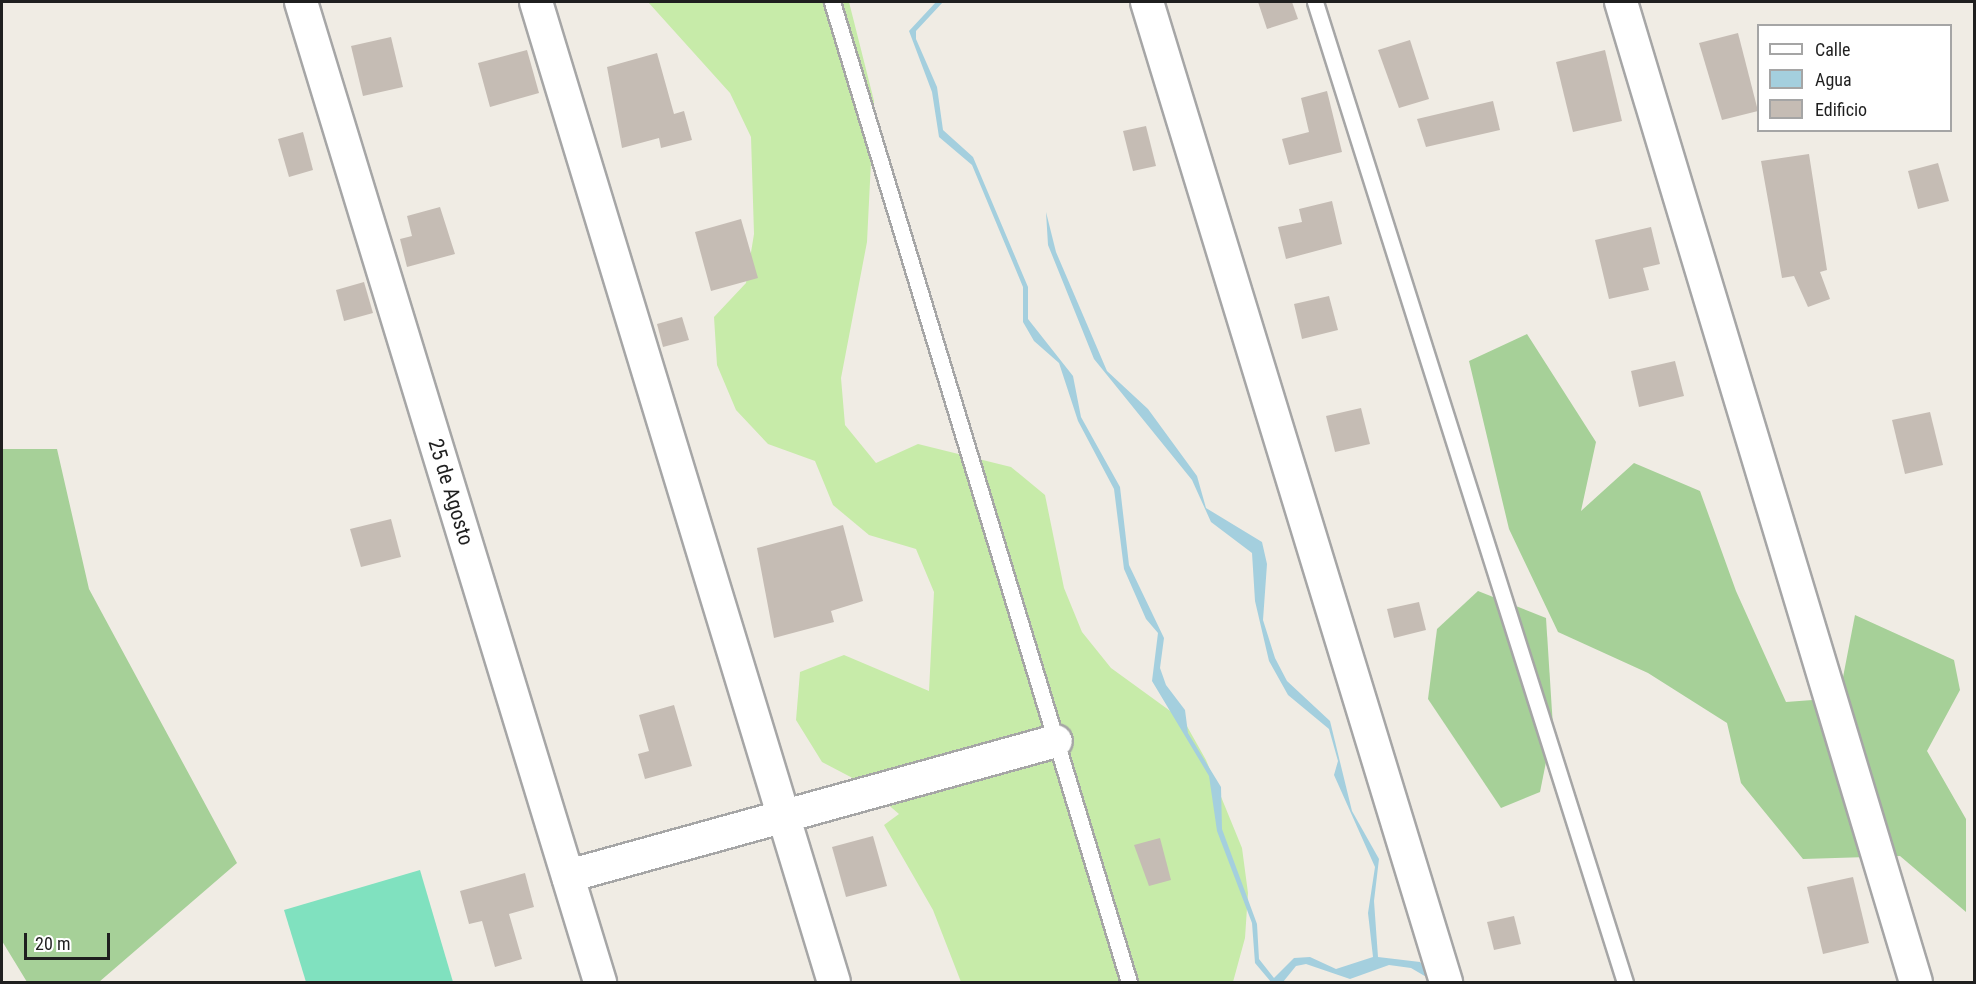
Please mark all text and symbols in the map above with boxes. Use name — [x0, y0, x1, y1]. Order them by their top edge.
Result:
legend — [1757, 24, 1952, 132]
text: Calle — [1815, 39, 1851, 60]
text: Agua — [1815, 69, 1852, 90]
text: Edificio — [1815, 99, 1867, 120]
street label: 25 de Agosto — [423, 436, 479, 548]
scale bar — [27, 921, 112, 959]
text: 20 m — [35, 933, 70, 954]

